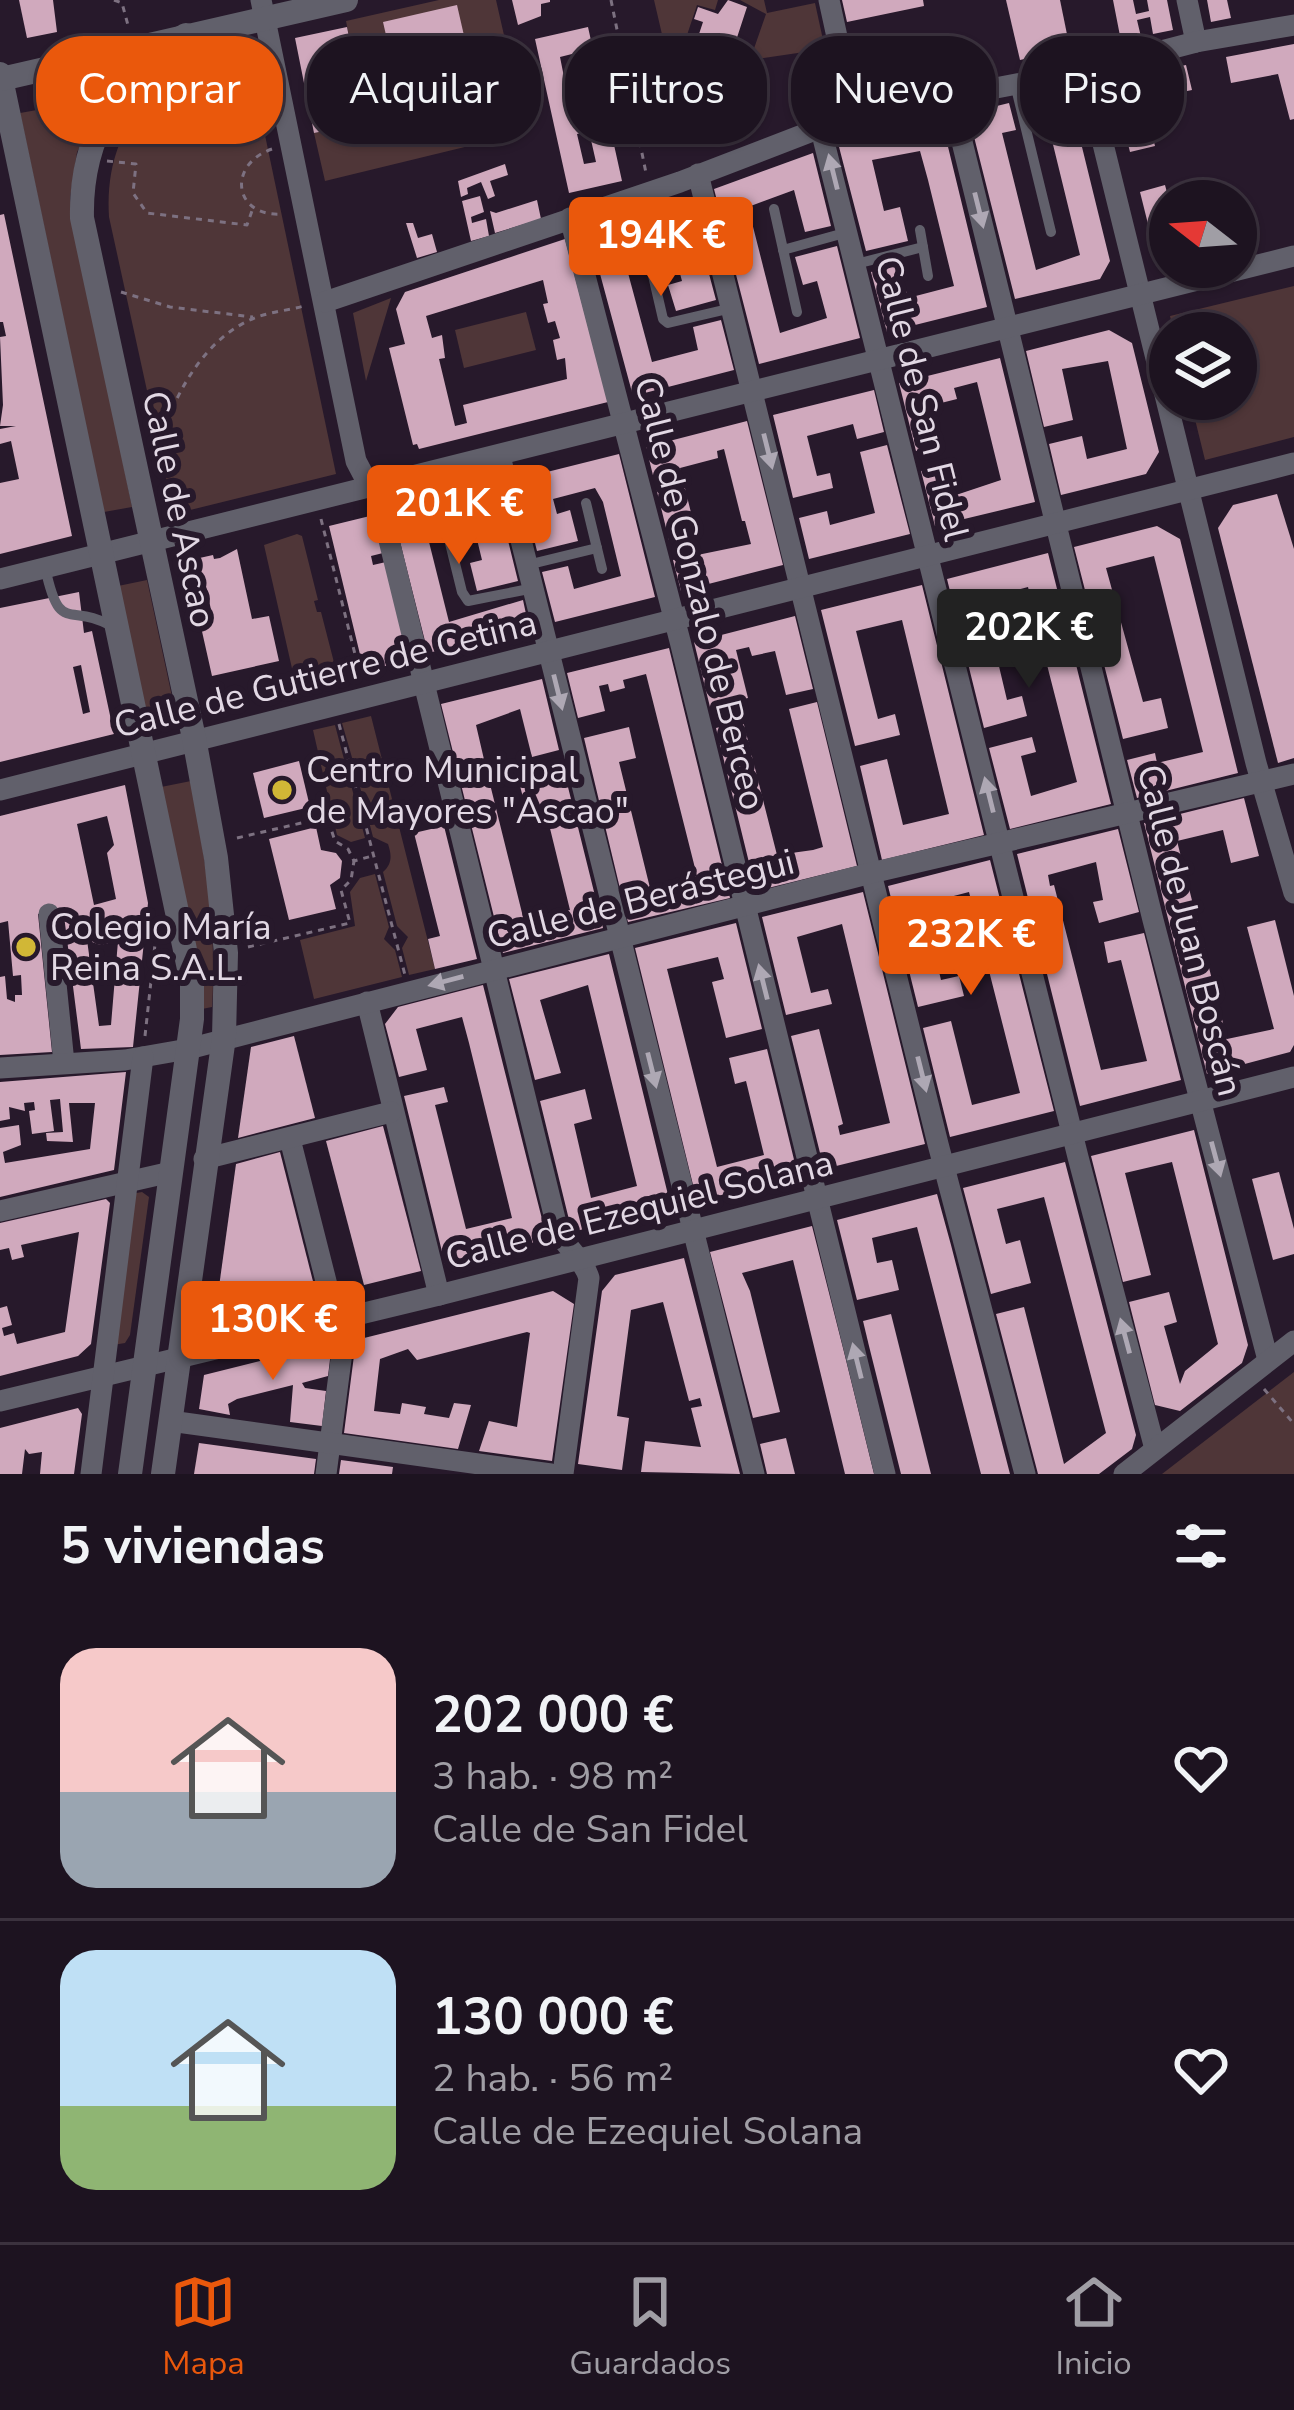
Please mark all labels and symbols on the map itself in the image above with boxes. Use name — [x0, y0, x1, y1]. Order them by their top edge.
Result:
one-way arrow — [823, 153, 842, 191]
north arrow — [1149, 180, 1257, 288]
one-way arrow — [970, 192, 989, 229]
pin: 194K € — [563, 197, 759, 299]
street label: Calle de San Fidel — [863, 251, 981, 546]
street label: Calle de Gonzalo de Berceo — [622, 372, 777, 815]
street label: Calle de Ascao — [130, 387, 228, 632]
one-way arrow — [759, 432, 778, 469]
pin: 201K € — [361, 465, 557, 567]
pin: 202K € — [931, 589, 1127, 691]
street label: Calle de Gutierre de Cetina — [109, 598, 542, 751]
one-way arrow — [549, 673, 568, 710]
place label: Centro Municipal de Mayores "Ascao" — [306, 746, 629, 836]
street label: Calle de Juan Boscán — [1125, 759, 1254, 1101]
marker: Centro Municipal de Mayores "Ascao" — [269, 777, 295, 803]
one-way arrow — [979, 777, 998, 814]
street label: Calle de Berástegui — [481, 838, 799, 961]
pin: 232K € — [873, 896, 1069, 998]
place label: Colegio María Reina S.A.L. — [50, 903, 272, 993]
marker: Colegio María Reina S.A.L. — [13, 934, 39, 960]
one-way arrow — [753, 963, 772, 1000]
one-way arrow — [427, 973, 464, 992]
one-way arrow — [643, 1052, 662, 1089]
one-way arrow — [913, 1056, 932, 1093]
street label: Calle de Ezequiel Solana — [440, 1139, 838, 1282]
one-way arrow — [1207, 1141, 1226, 1178]
pin: 130K € — [175, 1281, 371, 1383]
one-way arrow — [1115, 1318, 1134, 1355]
one-way arrow — [847, 1342, 866, 1379]

